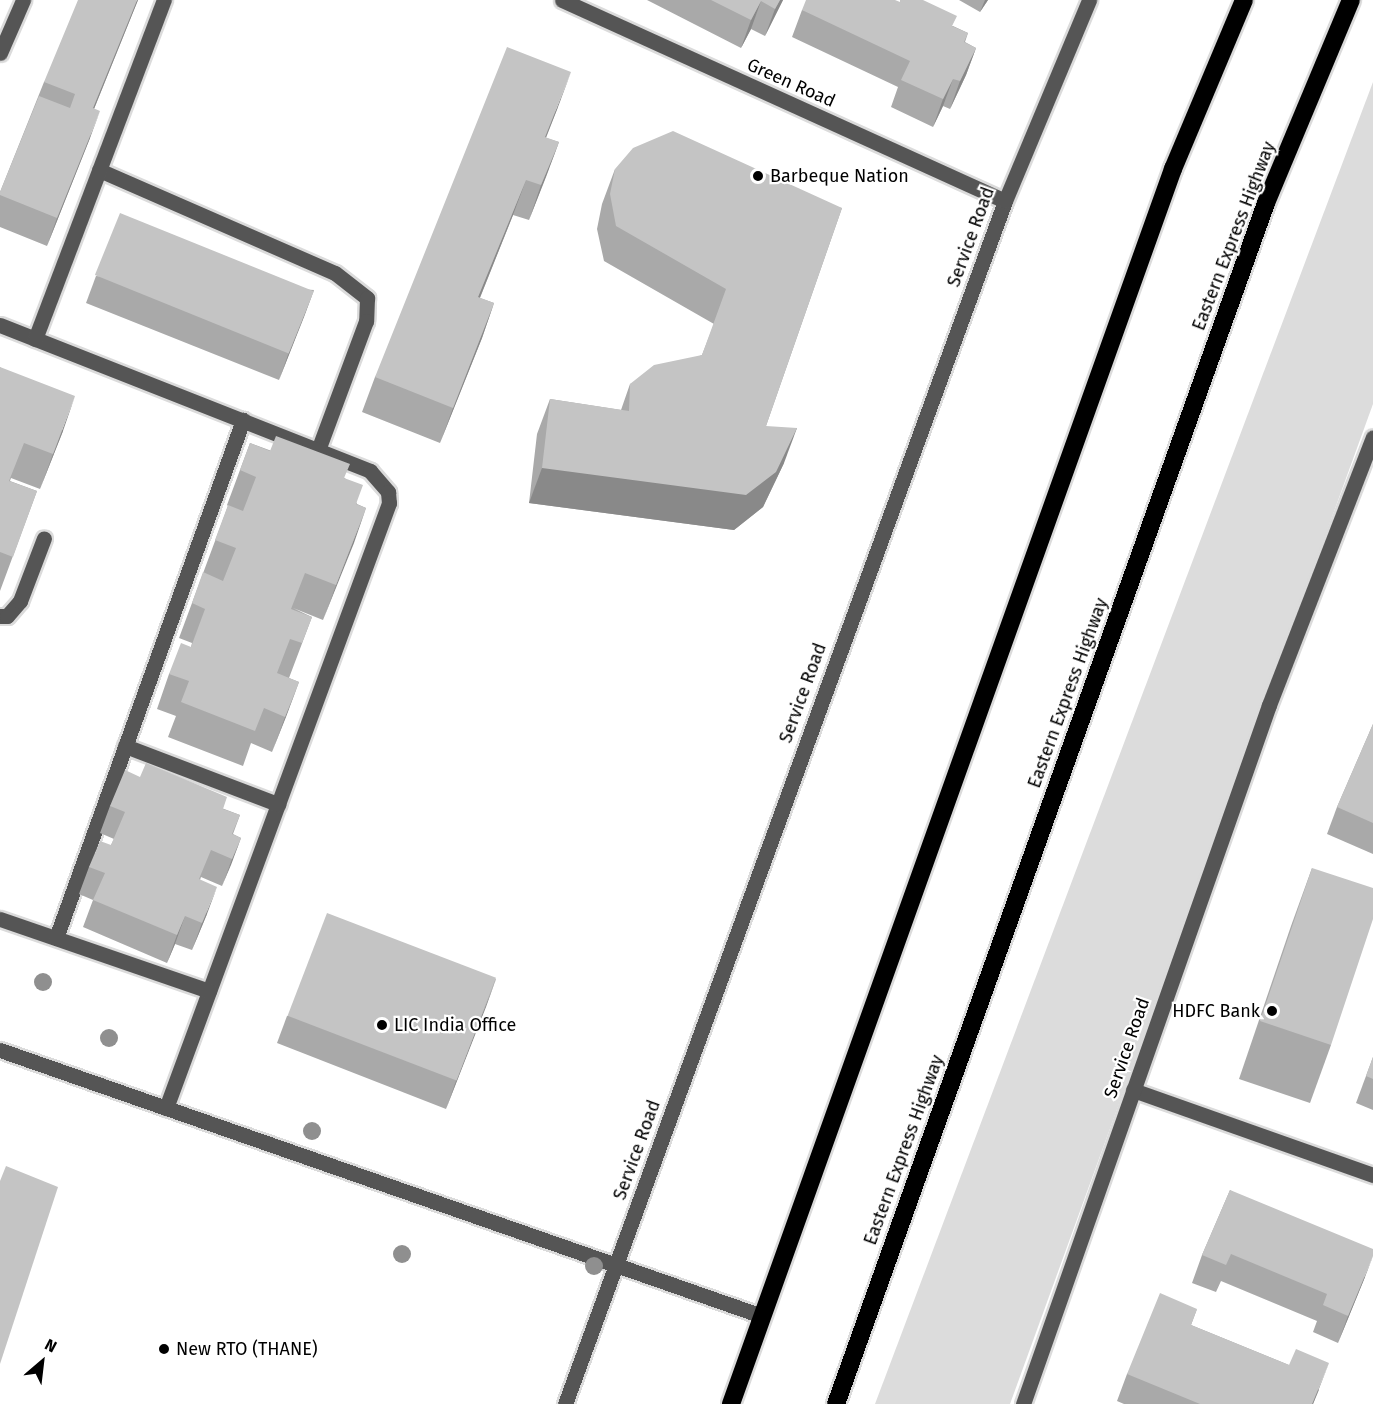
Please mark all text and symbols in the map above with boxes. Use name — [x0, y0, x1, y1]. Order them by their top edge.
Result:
street label: Green Road — [744, 54, 838, 112]
street label: Eastern Express Highway — [1188, 138, 1280, 334]
place label: Barbeque Nation — [770, 165, 909, 187]
marker: Barbeque Nation — [751, 169, 765, 183]
street label: Service Road — [943, 184, 999, 290]
street label: Eastern Express Highway — [1024, 595, 1112, 791]
street label: Service Road — [775, 640, 831, 746]
street label: Service Road — [1100, 995, 1154, 1101]
place label: HDFC Bank — [1172, 1000, 1260, 1022]
marker: HDFC Bank — [1265, 1004, 1279, 1018]
place label: LIC India Office — [394, 1014, 516, 1036]
marker: LIC India Office — [375, 1018, 389, 1032]
street label: Eastern Express Highway — [860, 1052, 948, 1248]
street label: Service Road — [609, 1097, 665, 1203]
north arrow — [12, 1332, 72, 1392]
text: N — [42, 1335, 60, 1357]
place label: New RTO (THANE) — [176, 1338, 318, 1360]
marker: New RTO (THANE) — [157, 1342, 171, 1356]

